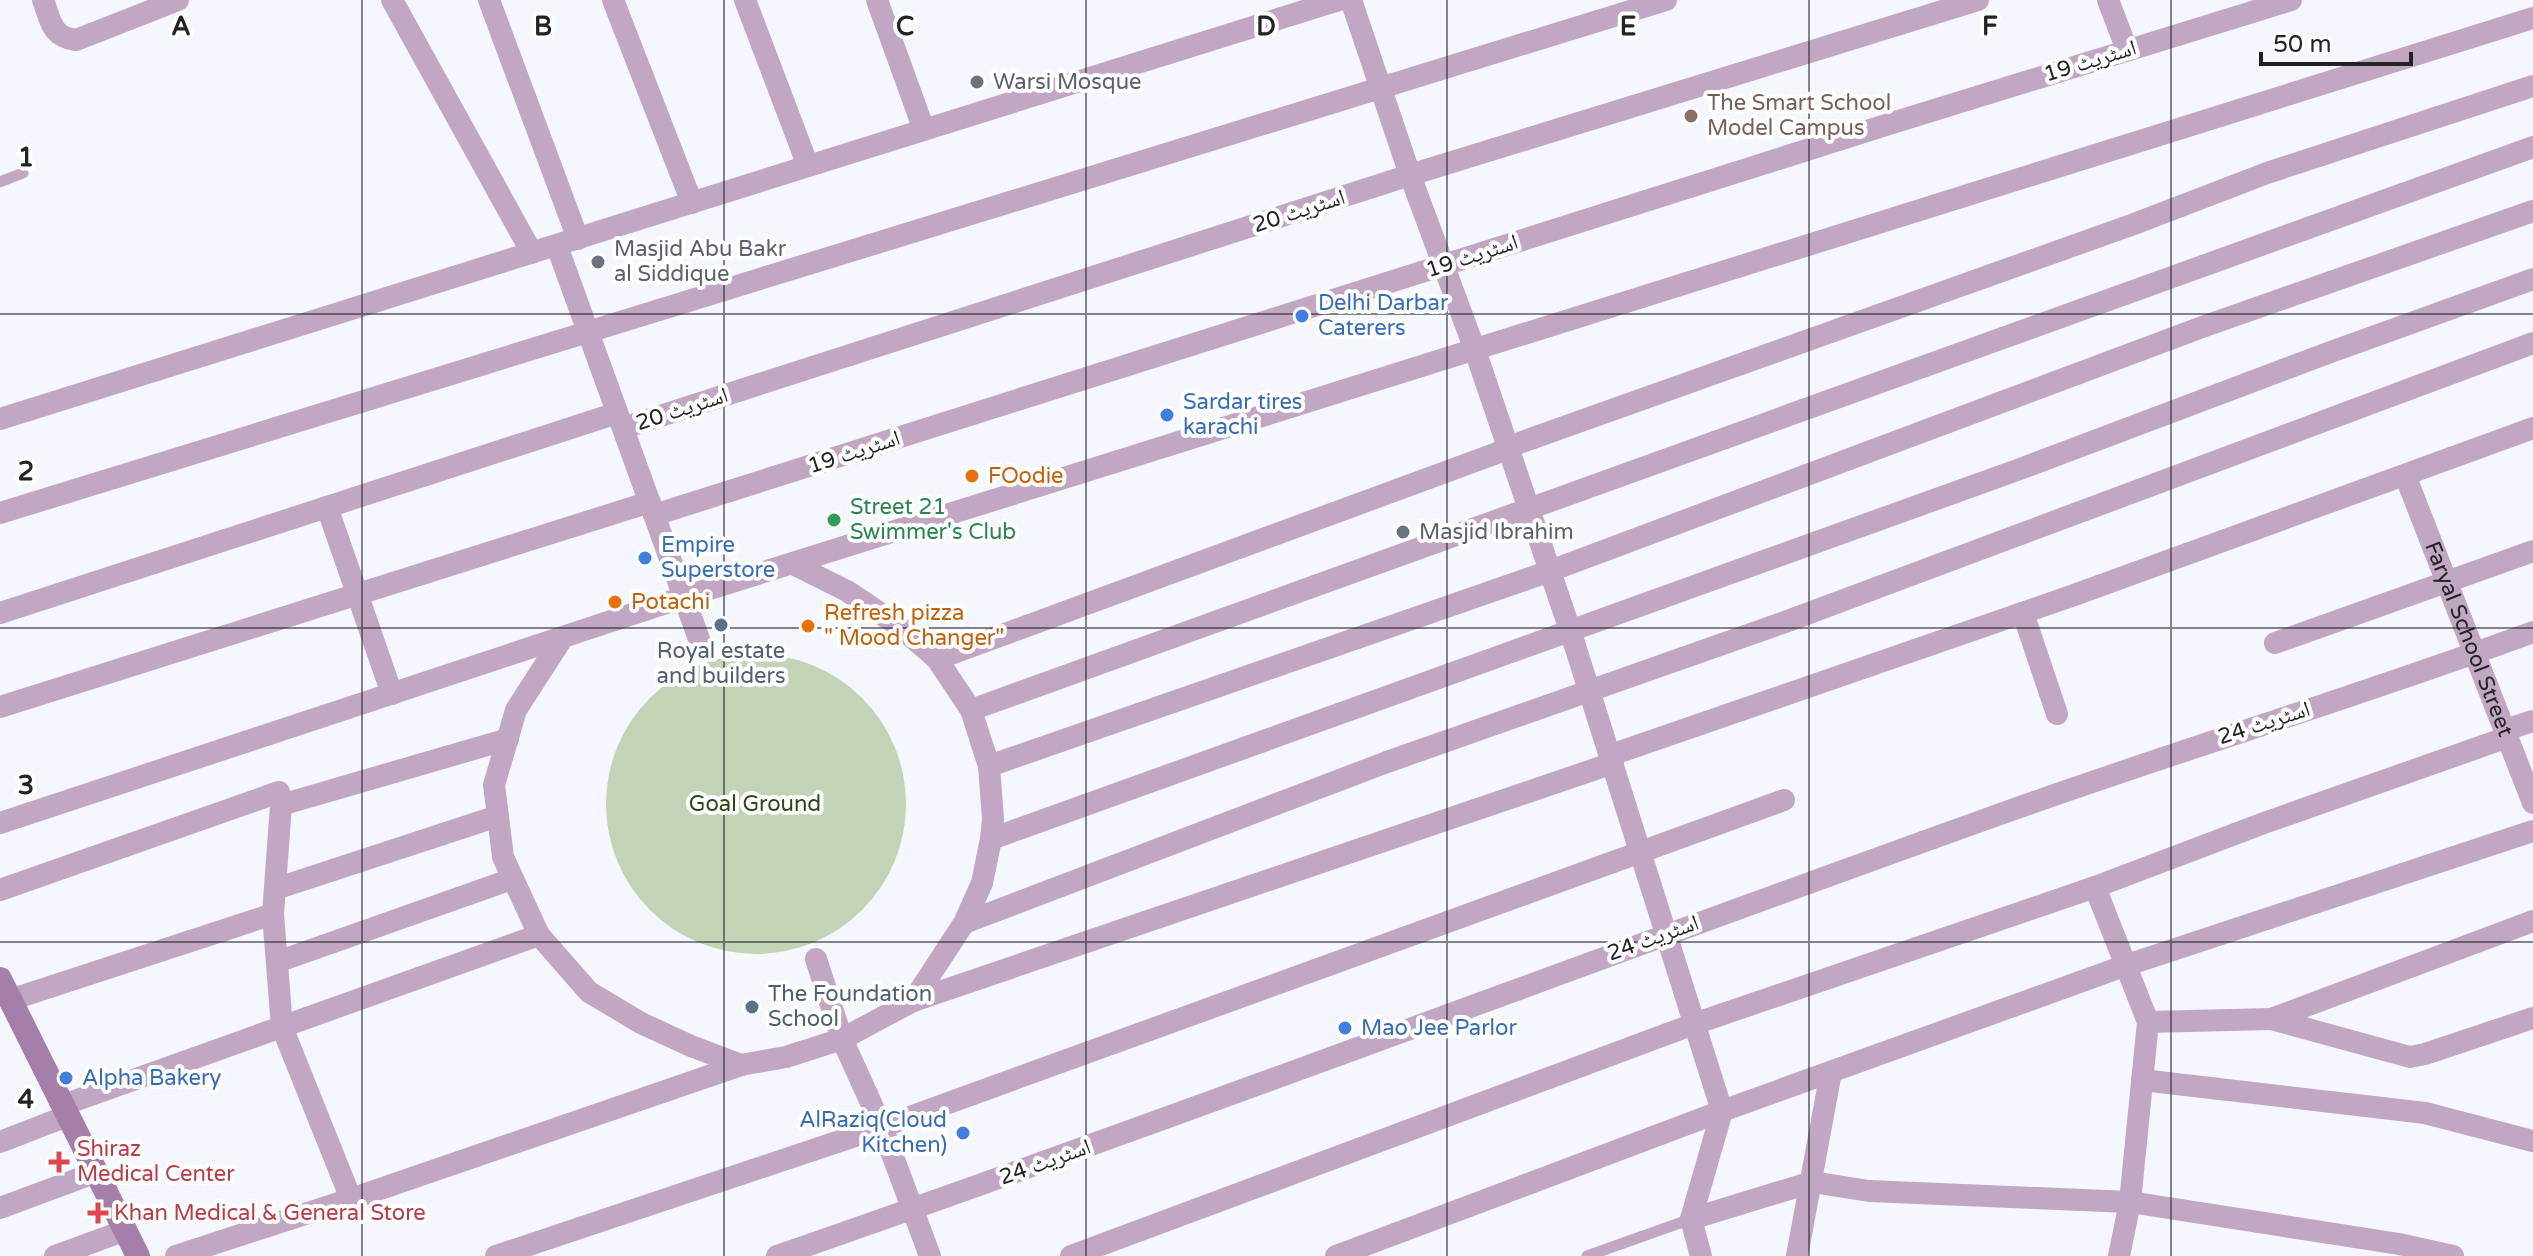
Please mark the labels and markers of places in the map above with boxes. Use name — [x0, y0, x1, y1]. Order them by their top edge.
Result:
place label: Warsi Mosque — [993, 69, 1142, 95]
marker: Warsi Mosque — [968, 73, 986, 91]
place label: The Smart School Model Campus — [1707, 90, 1891, 141]
marker: The Smart School Model Campus — [1682, 107, 1700, 125]
place label: Masjid Abu Bakr al Siddique — [614, 236, 787, 287]
marker: Masjid Abu Bakr al Siddique — [589, 253, 607, 271]
place label: Delhi Darbar Caterers — [1318, 290, 1449, 341]
marker: Delhi Darbar Caterers — [1293, 307, 1311, 325]
place label: Sardar tires karachi — [1183, 389, 1302, 440]
marker: Sardar tires karachi — [1158, 406, 1176, 424]
place label: FOodie — [988, 463, 1064, 489]
marker: FOodie — [963, 467, 981, 485]
place label: Street 21 Swimmer's Club — [850, 494, 1016, 545]
marker: Street 21 Swimmer's Club — [825, 511, 843, 529]
place label: Masjid Ibrahim — [1419, 519, 1574, 545]
marker: Masjid Ibrahim — [1394, 523, 1412, 541]
place label: Empire Superstore — [661, 532, 775, 583]
marker: Empire Superstore — [636, 549, 654, 567]
place label: Potachi — [631, 589, 710, 615]
marker: Potachi — [606, 593, 624, 611]
place label: Refresh pizza " Mood Changer" — [824, 600, 1004, 651]
marker: Royal estate and builders — [712, 616, 730, 634]
marker: Refresh pizza " Mood Changer" — [799, 617, 817, 635]
place label: Royal estate and builders — [657, 638, 785, 689]
place label: The Foundation School — [768, 981, 932, 1032]
marker: The Foundation School — [743, 998, 761, 1016]
place label: Mao Jee Parlor — [1361, 1015, 1517, 1041]
marker: Mao Jee Parlor — [1336, 1019, 1354, 1037]
place label: Alpha Bakery — [82, 1065, 221, 1091]
marker: Alpha Bakery — [57, 1069, 75, 1087]
place label: AlRaziq(Cloud Kitchen) — [799, 1107, 947, 1158]
marker: AlRaziq(Cloud Kitchen) — [954, 1124, 972, 1142]
place label: Shiraz Medical Center — [77, 1136, 235, 1187]
marker: Shiraz Medical Center — [48, 1151, 70, 1173]
place label: Khan Medical & General Store — [114, 1200, 426, 1226]
marker: Khan Medical & General Store — [89, 1204, 107, 1222]

